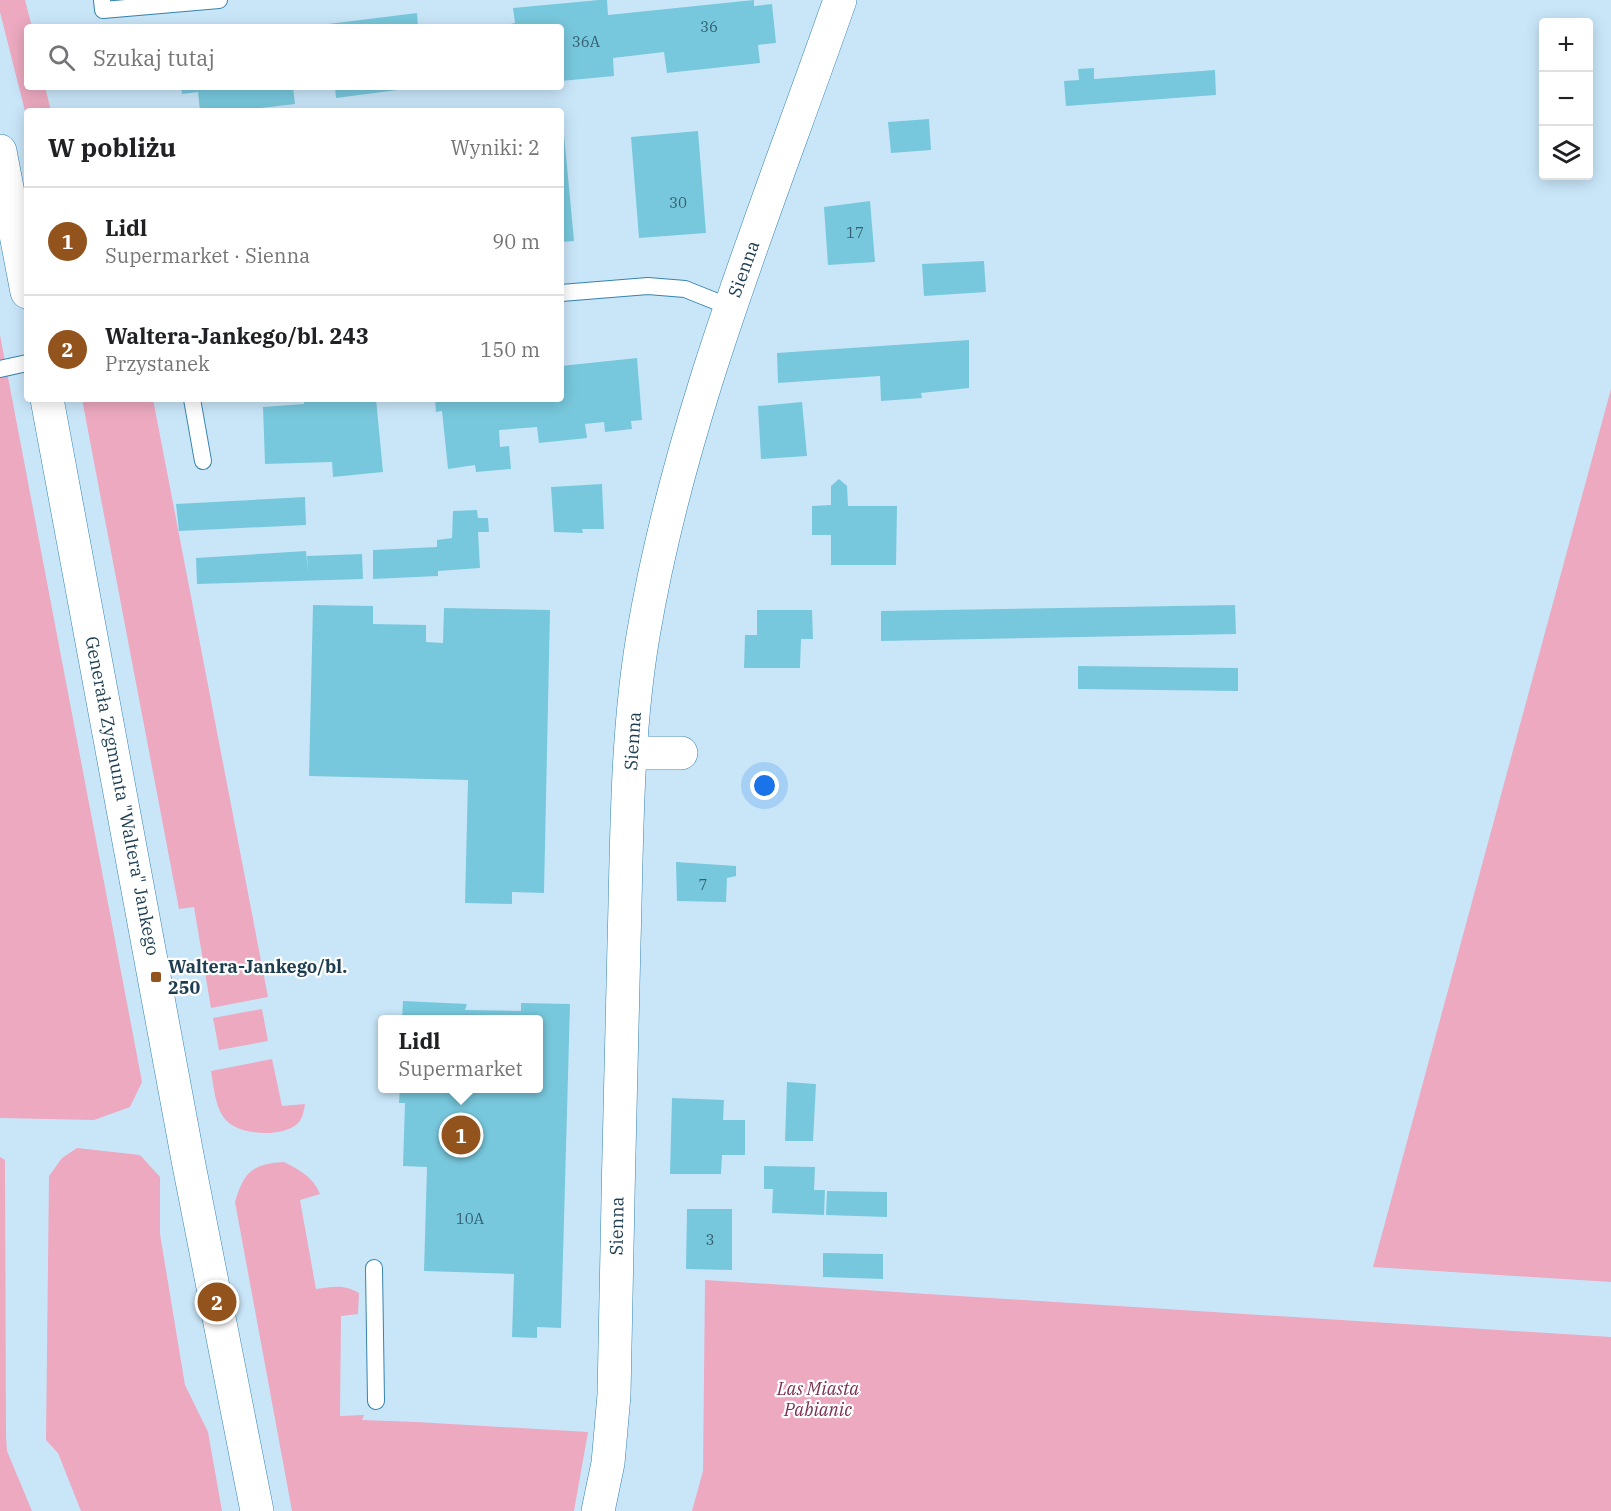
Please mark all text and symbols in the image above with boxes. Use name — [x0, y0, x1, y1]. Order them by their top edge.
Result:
house number: 36 — [700, 17, 718, 36]
map controls — [1539, 18, 1593, 180]
button: + — [1539, 18, 1593, 72]
search box — [24, 24, 564, 90]
house number: 36A — [572, 32, 601, 51]
icon: search — [45, 41, 78, 74]
text: Szukaj tutaj — [93, 43, 215, 72]
button: − — [1539, 72, 1593, 126]
button: layers — [1539, 126, 1593, 180]
text: W pobliżu — [48, 130, 176, 164]
text: Wyniki: 2 — [451, 134, 540, 161]
house number: 30 — [669, 193, 687, 212]
text: Lidl — [105, 213, 147, 242]
house number: 17 — [846, 223, 864, 242]
text: 1 — [62, 228, 74, 255]
text: 90 m — [492, 228, 540, 255]
street label: Sienna — [723, 237, 764, 300]
text: Supermarket · Sienna — [105, 242, 310, 269]
text: Waltera-Jankego/bl. 243 — [105, 321, 369, 350]
text: 2 — [62, 336, 74, 363]
text: 150 m — [480, 336, 540, 363]
text: Przystanek — [105, 350, 210, 377]
street label: Generała Zygmunta "Waltera" Jankego — [80, 634, 165, 957]
street label: Sienna — [619, 711, 646, 771]
your location — [750, 771, 779, 800]
house number: 7 — [698, 875, 708, 894]
place label: Waltera-Jankego/bl. 250 — [168, 955, 347, 999]
marker: Waltera-Jankego/bl. 250 — [149, 970, 163, 984]
popup — [378, 1015, 543, 1093]
text: Lidl — [398, 1026, 441, 1055]
text: Supermarket — [398, 1055, 523, 1082]
pin: 1 — [442, 1112, 480, 1158]
street label: Sienna — [604, 1196, 629, 1256]
house number: 10A — [456, 1209, 485, 1228]
house number: 3 — [705, 1230, 715, 1249]
pin: 2 — [198, 1280, 236, 1324]
park label: Las Miasta Pabianic — [776, 1377, 859, 1421]

